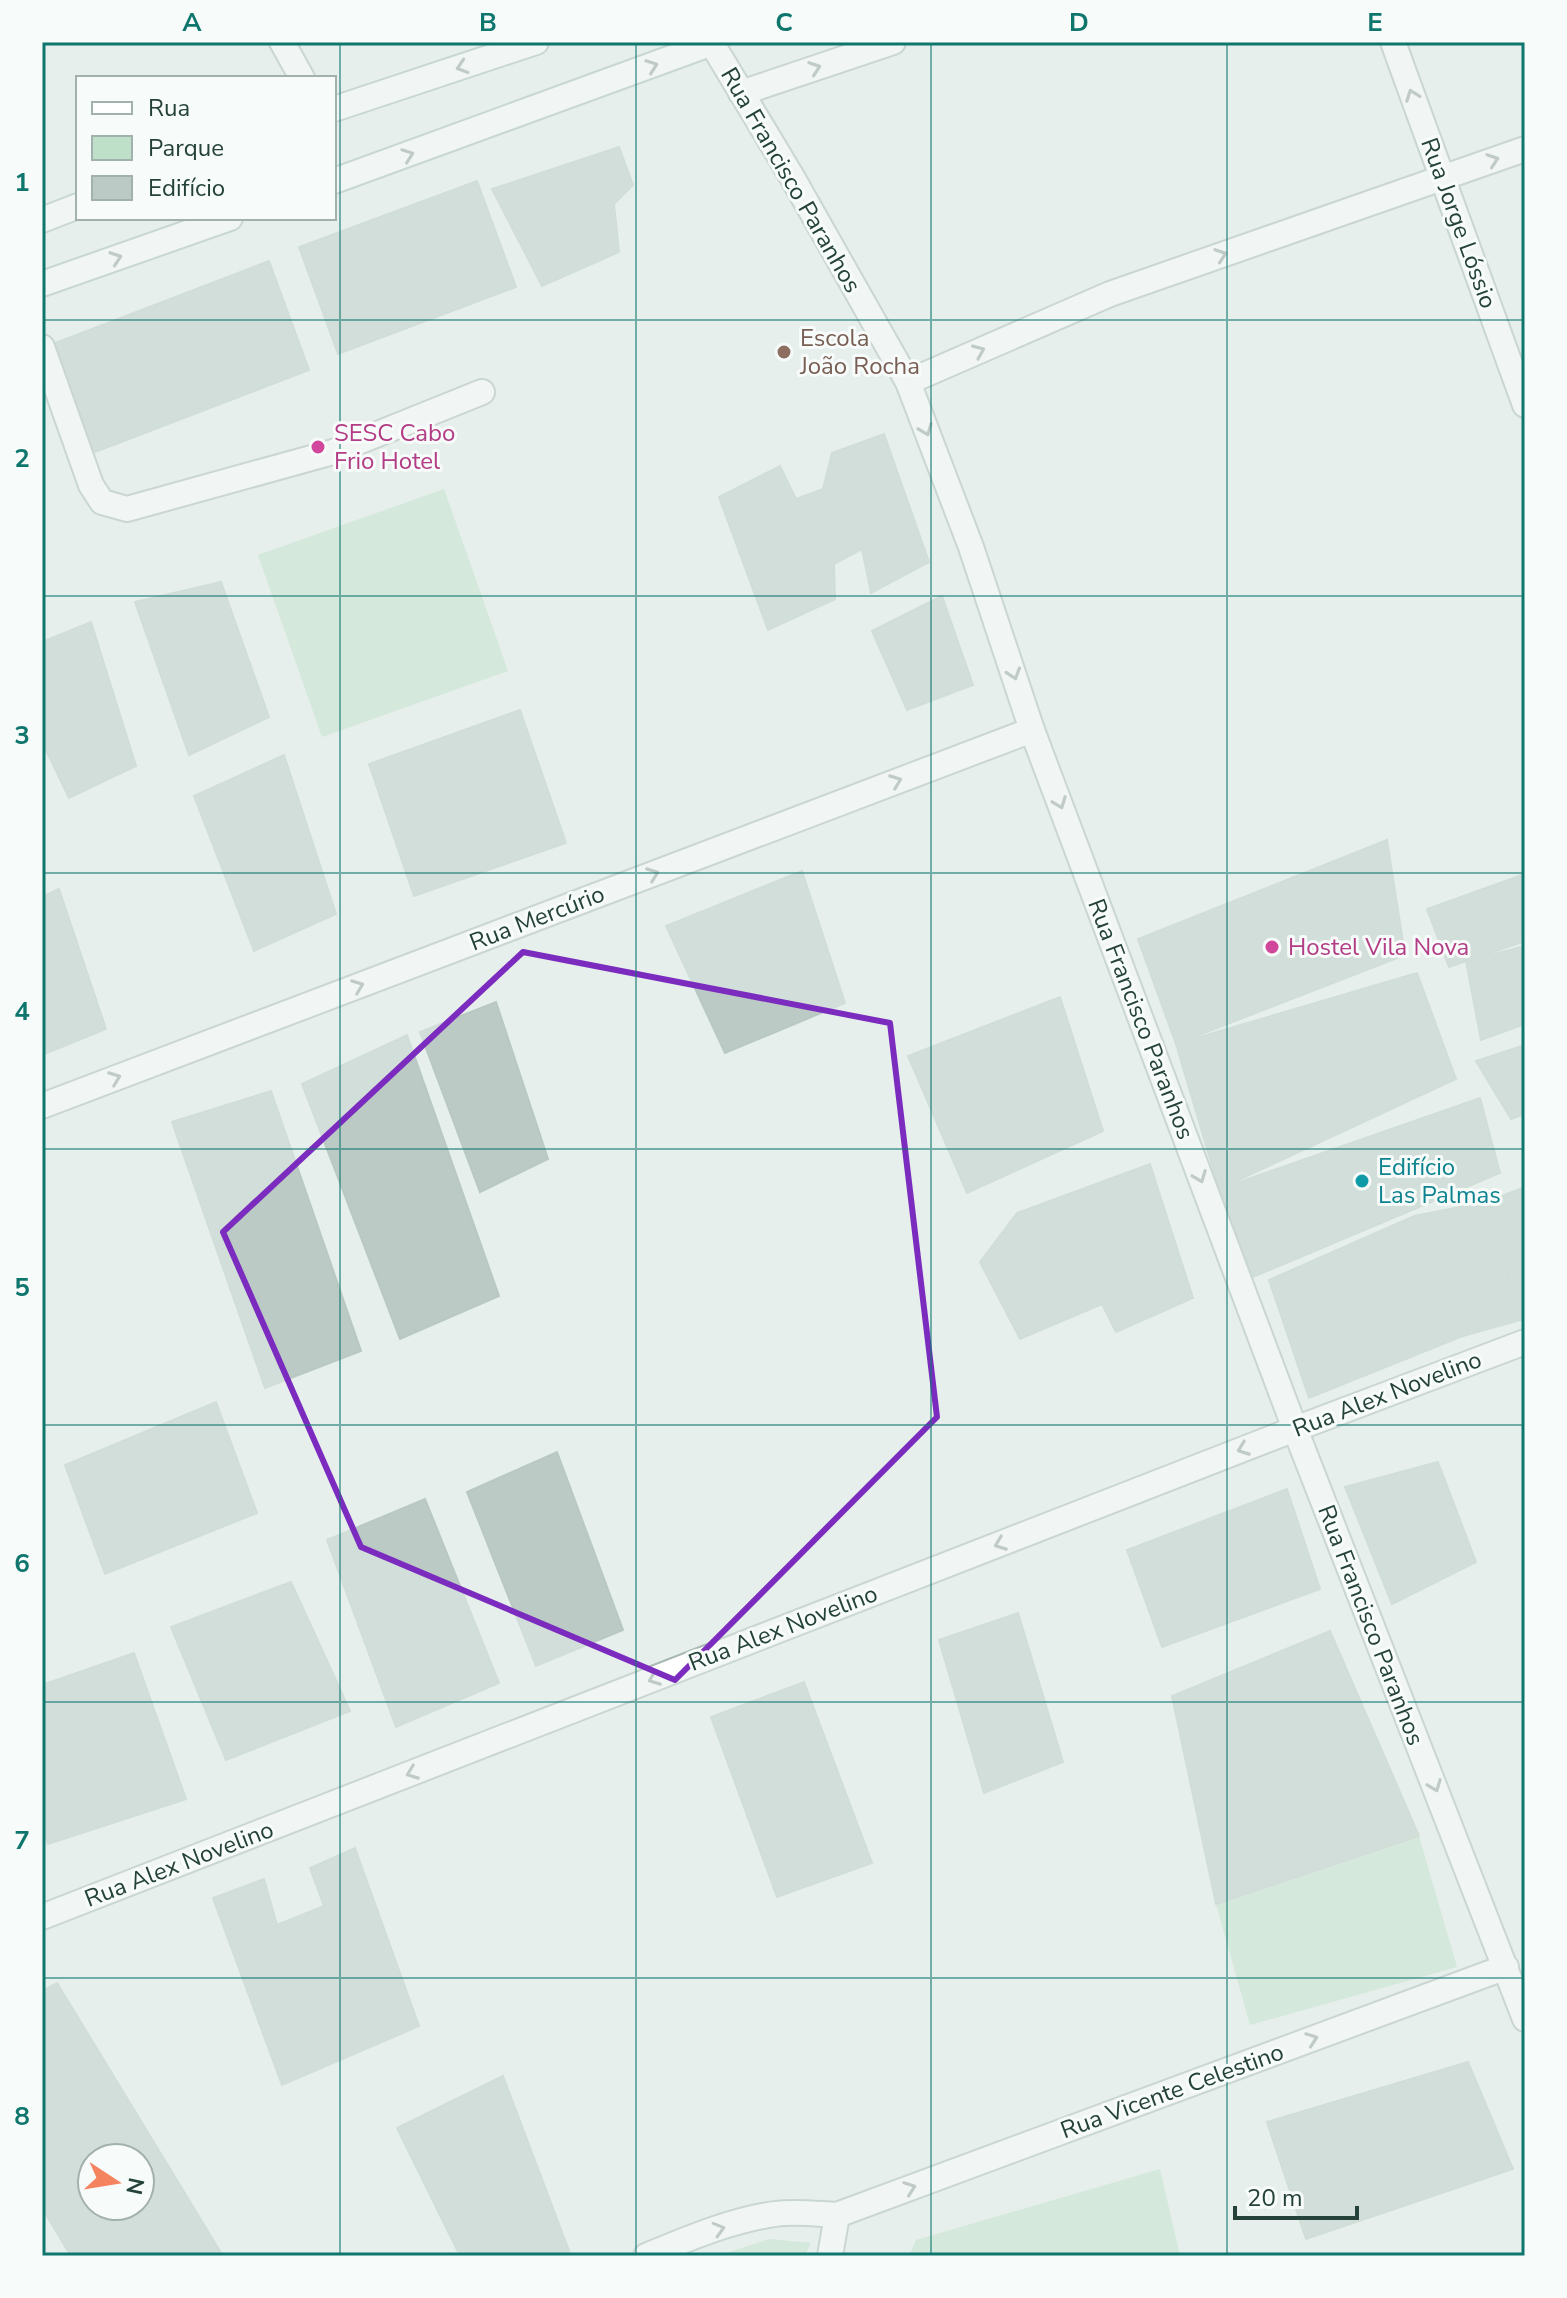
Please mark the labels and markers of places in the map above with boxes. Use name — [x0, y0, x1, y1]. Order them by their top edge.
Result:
place label: Escola João Rocha — [799, 322, 920, 382]
marker: Escola João Rocha — [775, 343, 793, 361]
place label: SESC Cabo Frio Hotel — [334, 417, 455, 477]
marker: SESC Cabo Frio Hotel — [309, 438, 327, 456]
place label: Hostel Vila Nova — [1288, 931, 1469, 963]
marker: Hostel Vila Nova — [1263, 938, 1281, 956]
place label: Edifício Las Palmas — [1378, 1151, 1501, 1211]
marker: Edifício Las Palmas — [1353, 1172, 1371, 1190]

